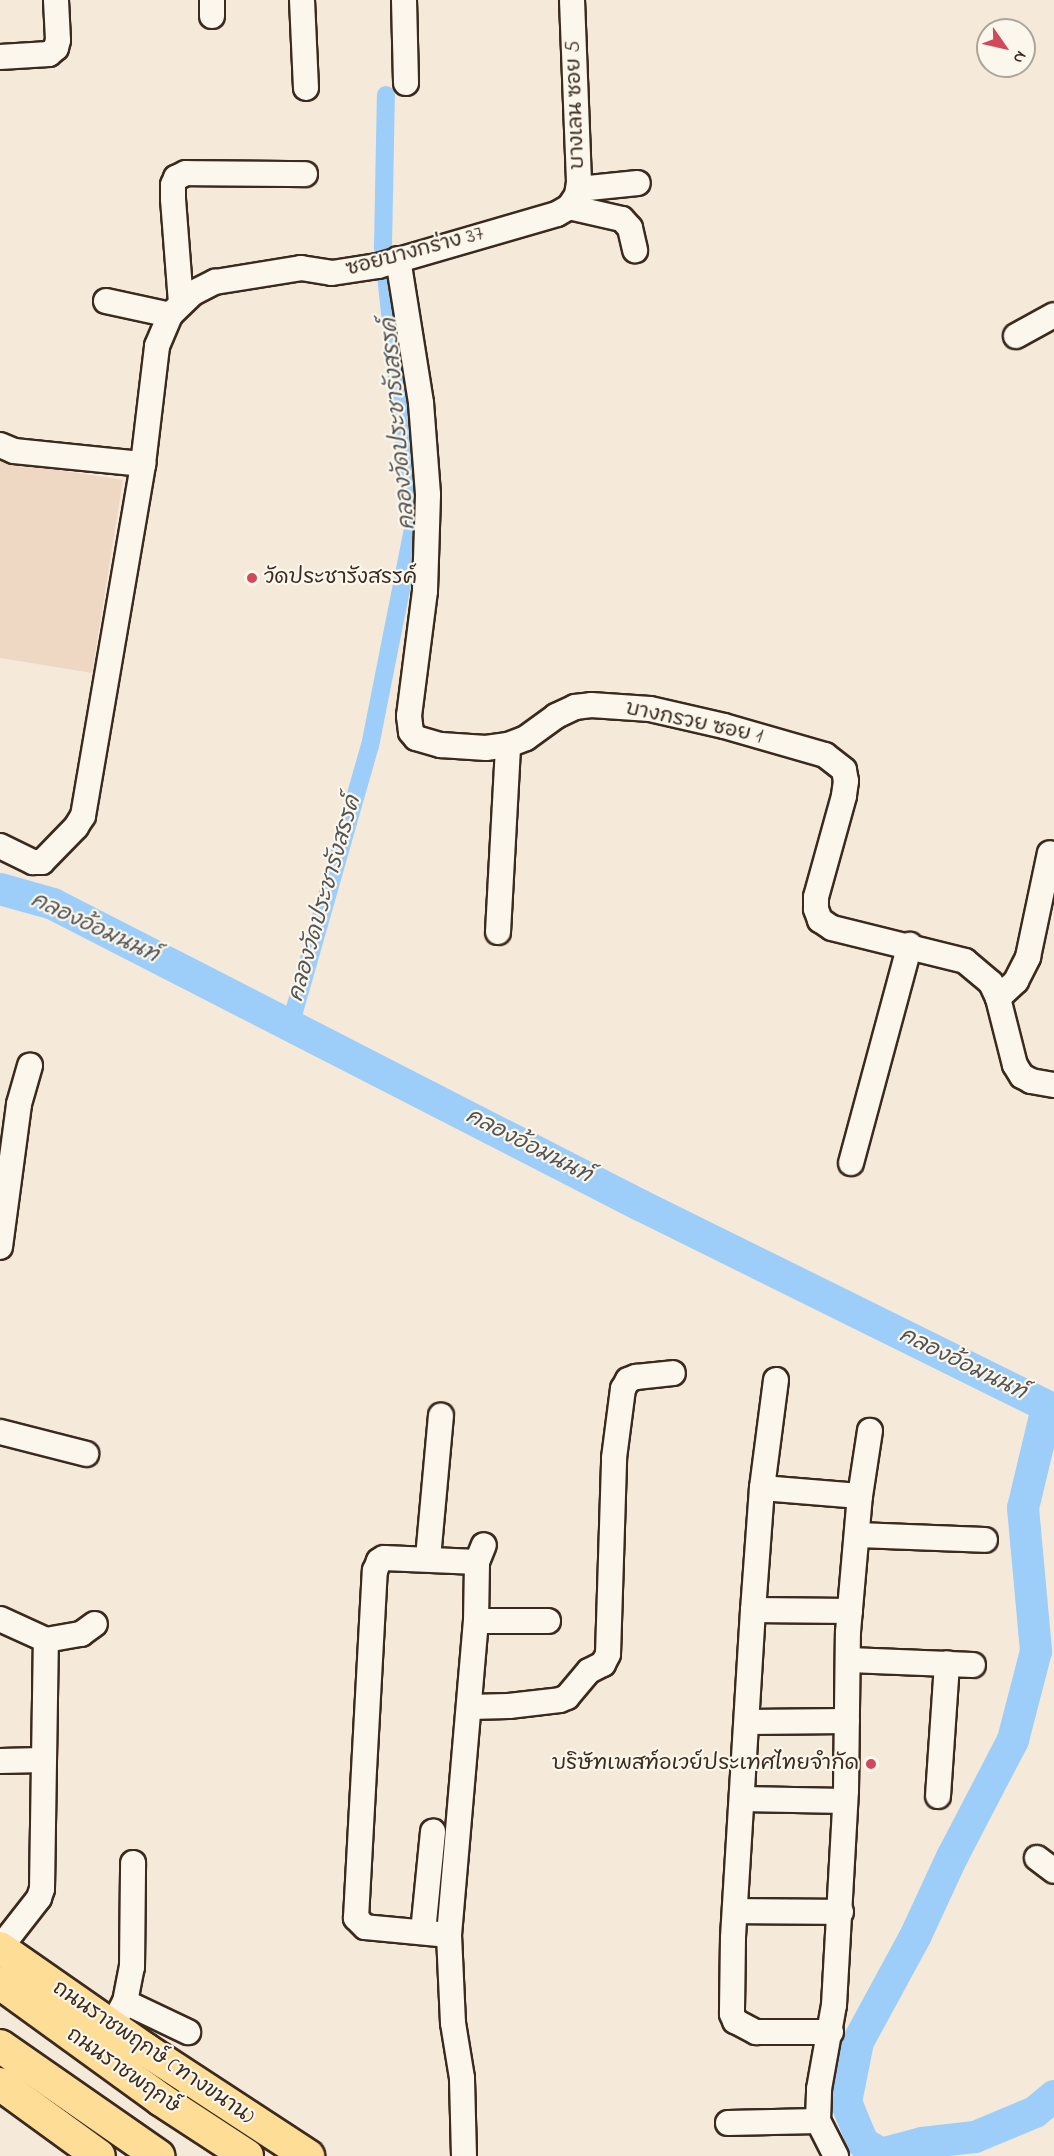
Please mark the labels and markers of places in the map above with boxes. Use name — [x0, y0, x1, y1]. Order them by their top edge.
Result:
place label: วัดประชารังสรรค์ — [264, 565, 417, 591]
marker: วัดประชารังสรรค์ — [245, 571, 259, 585]
place label: บริษัทเพสท์อเวย์ประเทศไทยจำกัด — [552, 1751, 859, 1777]
marker: บริษัทเพสท์อเวย์ประเทศไทยจำกัด — [864, 1757, 878, 1771]

